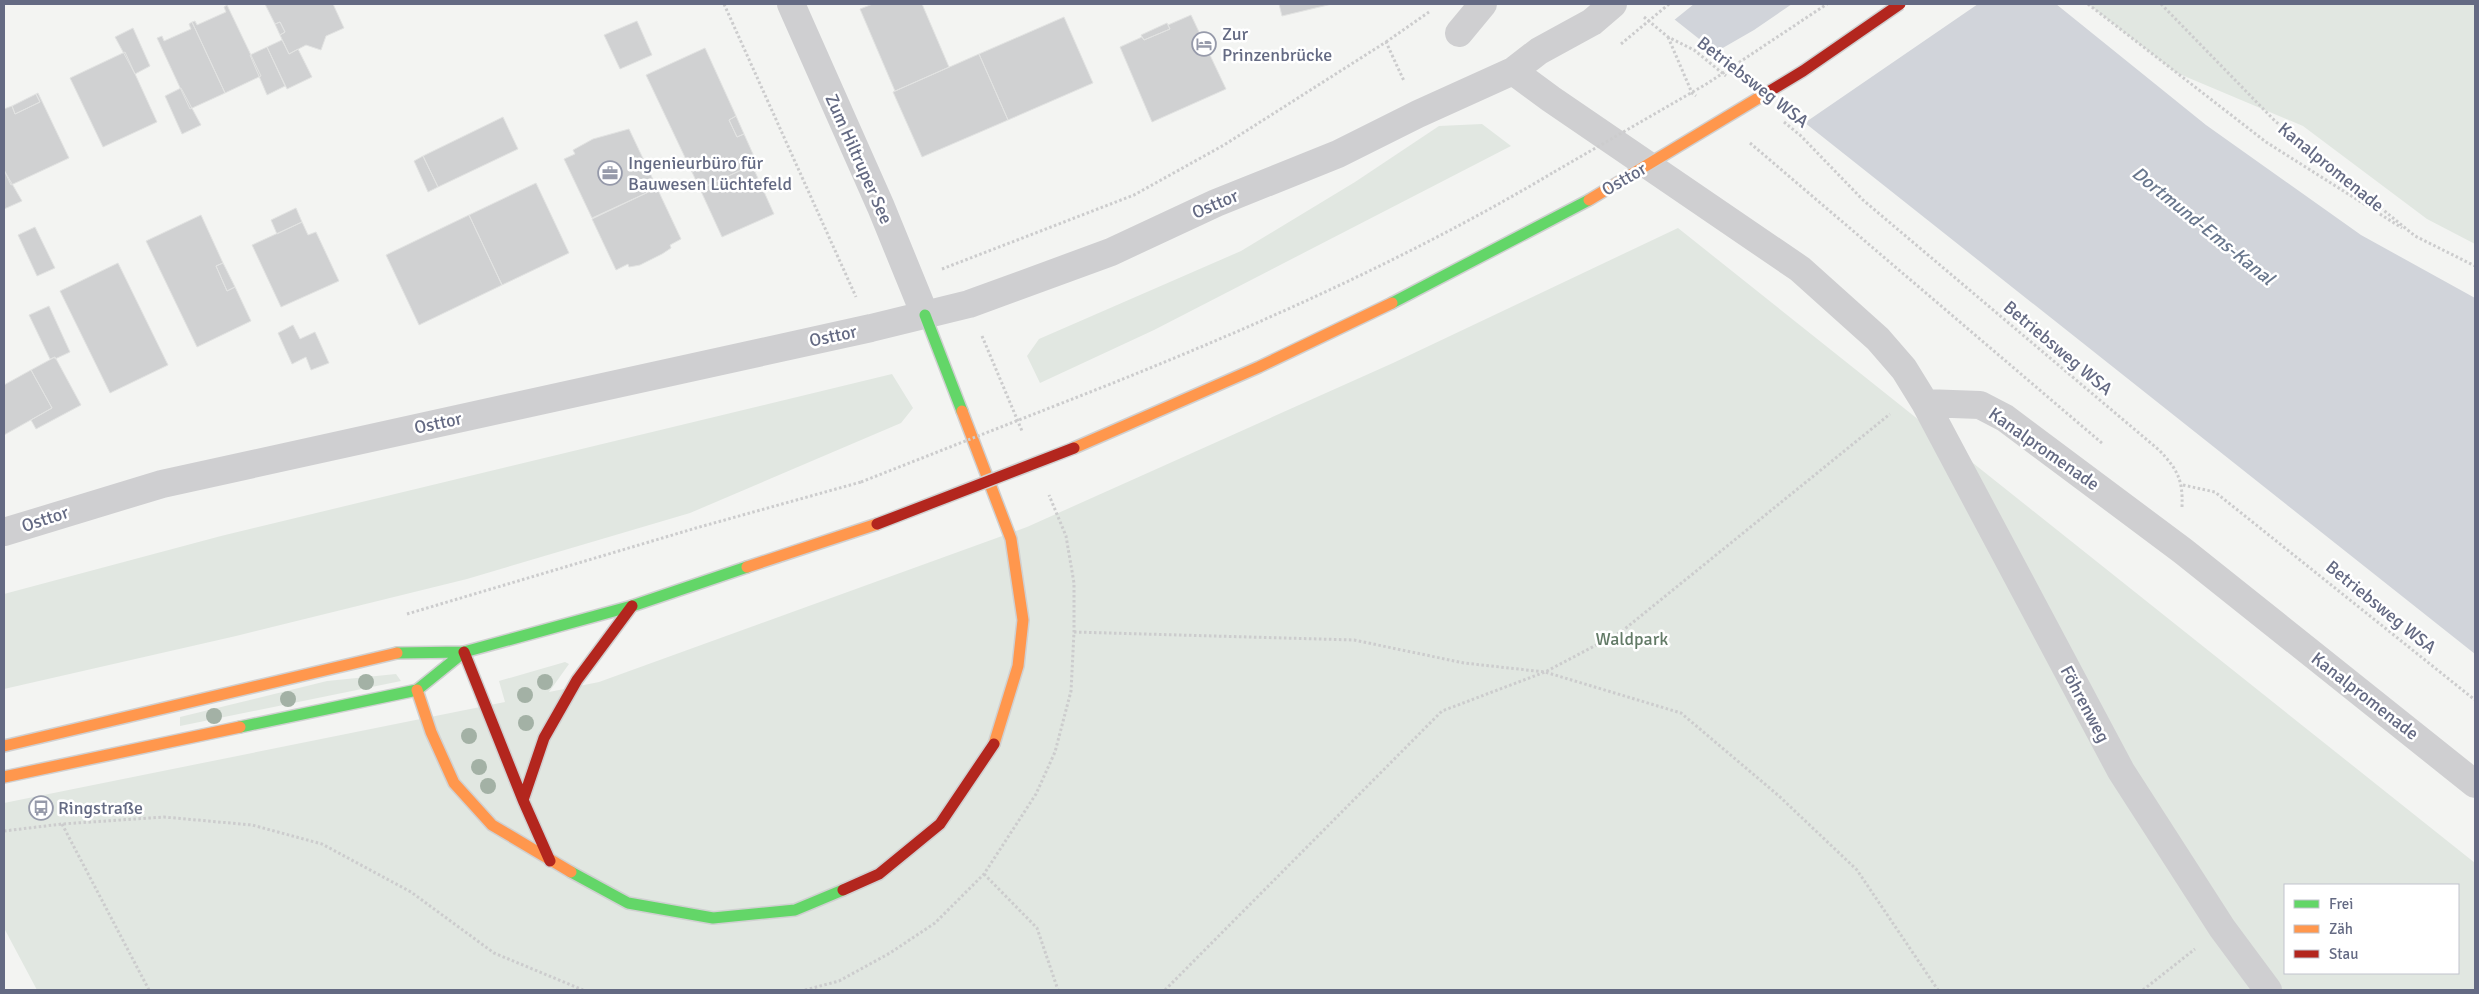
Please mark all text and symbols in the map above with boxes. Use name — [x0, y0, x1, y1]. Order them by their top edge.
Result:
place label: Zur Prinzenbrücke — [1222, 23, 1332, 66]
hotel icon: Zur Prinzenbrücke — [1191, 31, 1217, 57]
street label: Betriebsweg WSA — [1693, 32, 1813, 132]
street label: Zum Hiltruper See — [821, 91, 897, 227]
street label: Kanalpromenade — [2274, 118, 2388, 216]
place label: Ingenieurbüro für Bauwesen Lüchtefeld — [628, 152, 792, 195]
street label: Osttor — [1598, 157, 1651, 201]
office icon: Ingenieurbüro für Bauwesen Lüchtefeld — [597, 160, 623, 186]
water label: Dortmund-Ems-Kanal — [2127, 161, 2280, 292]
street label: Osttor — [1189, 184, 1242, 224]
street label: Betriebsweg WSA — [1999, 296, 2117, 400]
street label: Osttor — [807, 320, 859, 352]
street label: Kanalpromenade — [1984, 403, 2104, 495]
street label: Osttor — [412, 407, 464, 439]
street label: Osttor — [19, 501, 72, 537]
street label: Betriebsweg WSA — [2321, 556, 2441, 658]
park label: Waldpark — [1596, 628, 1668, 650]
street label: Kanalpromenade — [2307, 647, 2423, 745]
street label: Föhrenweg — [2056, 662, 2114, 746]
bus stop icon: Ringstraße — [28, 795, 54, 821]
place label: Ringstraße — [58, 797, 143, 819]
legend — [2284, 884, 2459, 974]
text: Frei — [2329, 895, 2353, 913]
text: Zäh — [2329, 920, 2353, 938]
text: Stau — [2329, 945, 2358, 963]

